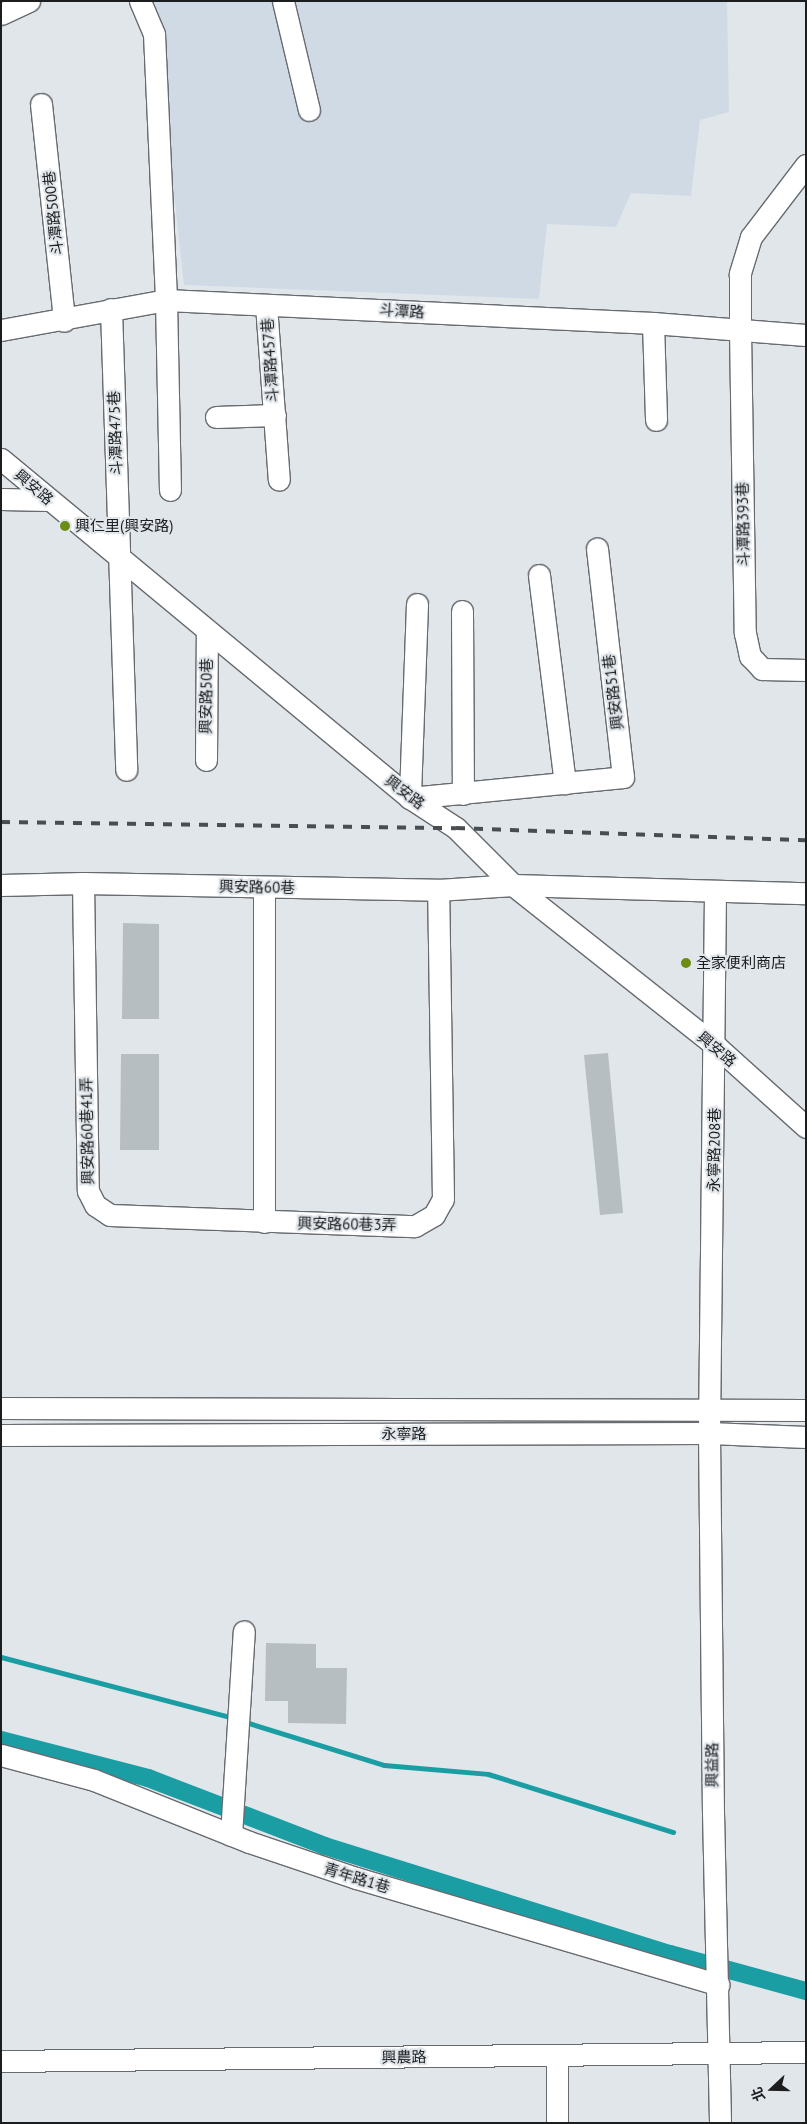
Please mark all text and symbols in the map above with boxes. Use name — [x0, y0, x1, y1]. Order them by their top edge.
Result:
street label: 斗潭路500巷 — [40, 170, 66, 256]
street label: 斗潭路 — [379, 301, 425, 321]
street label: 斗潭路457巷 — [258, 317, 282, 403]
street label: 斗潭路475巷 — [105, 390, 125, 476]
street label: 興安路 — [11, 466, 57, 508]
street label: 斗潭路393巷 — [733, 482, 753, 566]
place label: 興仁里(興安路) — [75, 517, 173, 535]
marker: 興仁里(興安路) — [59, 520, 71, 532]
street label: 興安路51巷 — [599, 653, 627, 731]
street label: 興安路50巷 — [196, 658, 216, 734]
street label: 興安路 — [382, 771, 428, 813]
street label: 興安路60巷 — [219, 877, 295, 897]
place label: 全家便利商店 — [696, 954, 786, 972]
marker: 全家便利商店 — [680, 957, 692, 969]
street label: 興安路 — [694, 1028, 740, 1070]
street label: 興安路60巷41弄 — [77, 1077, 97, 1185]
street label: 永寧路208巷 — [704, 1108, 724, 1192]
street label: 興安路60巷3弄 — [297, 1214, 397, 1234]
street label: 永寧路 — [382, 1425, 426, 1443]
street label: 興益路 — [703, 1743, 721, 1787]
street label: 青年路1巷 — [322, 1859, 392, 1897]
street label: 興農路 — [381, 2048, 427, 2066]
north arrow — [747, 2064, 797, 2114]
text: 北 — [747, 2085, 769, 2104]

